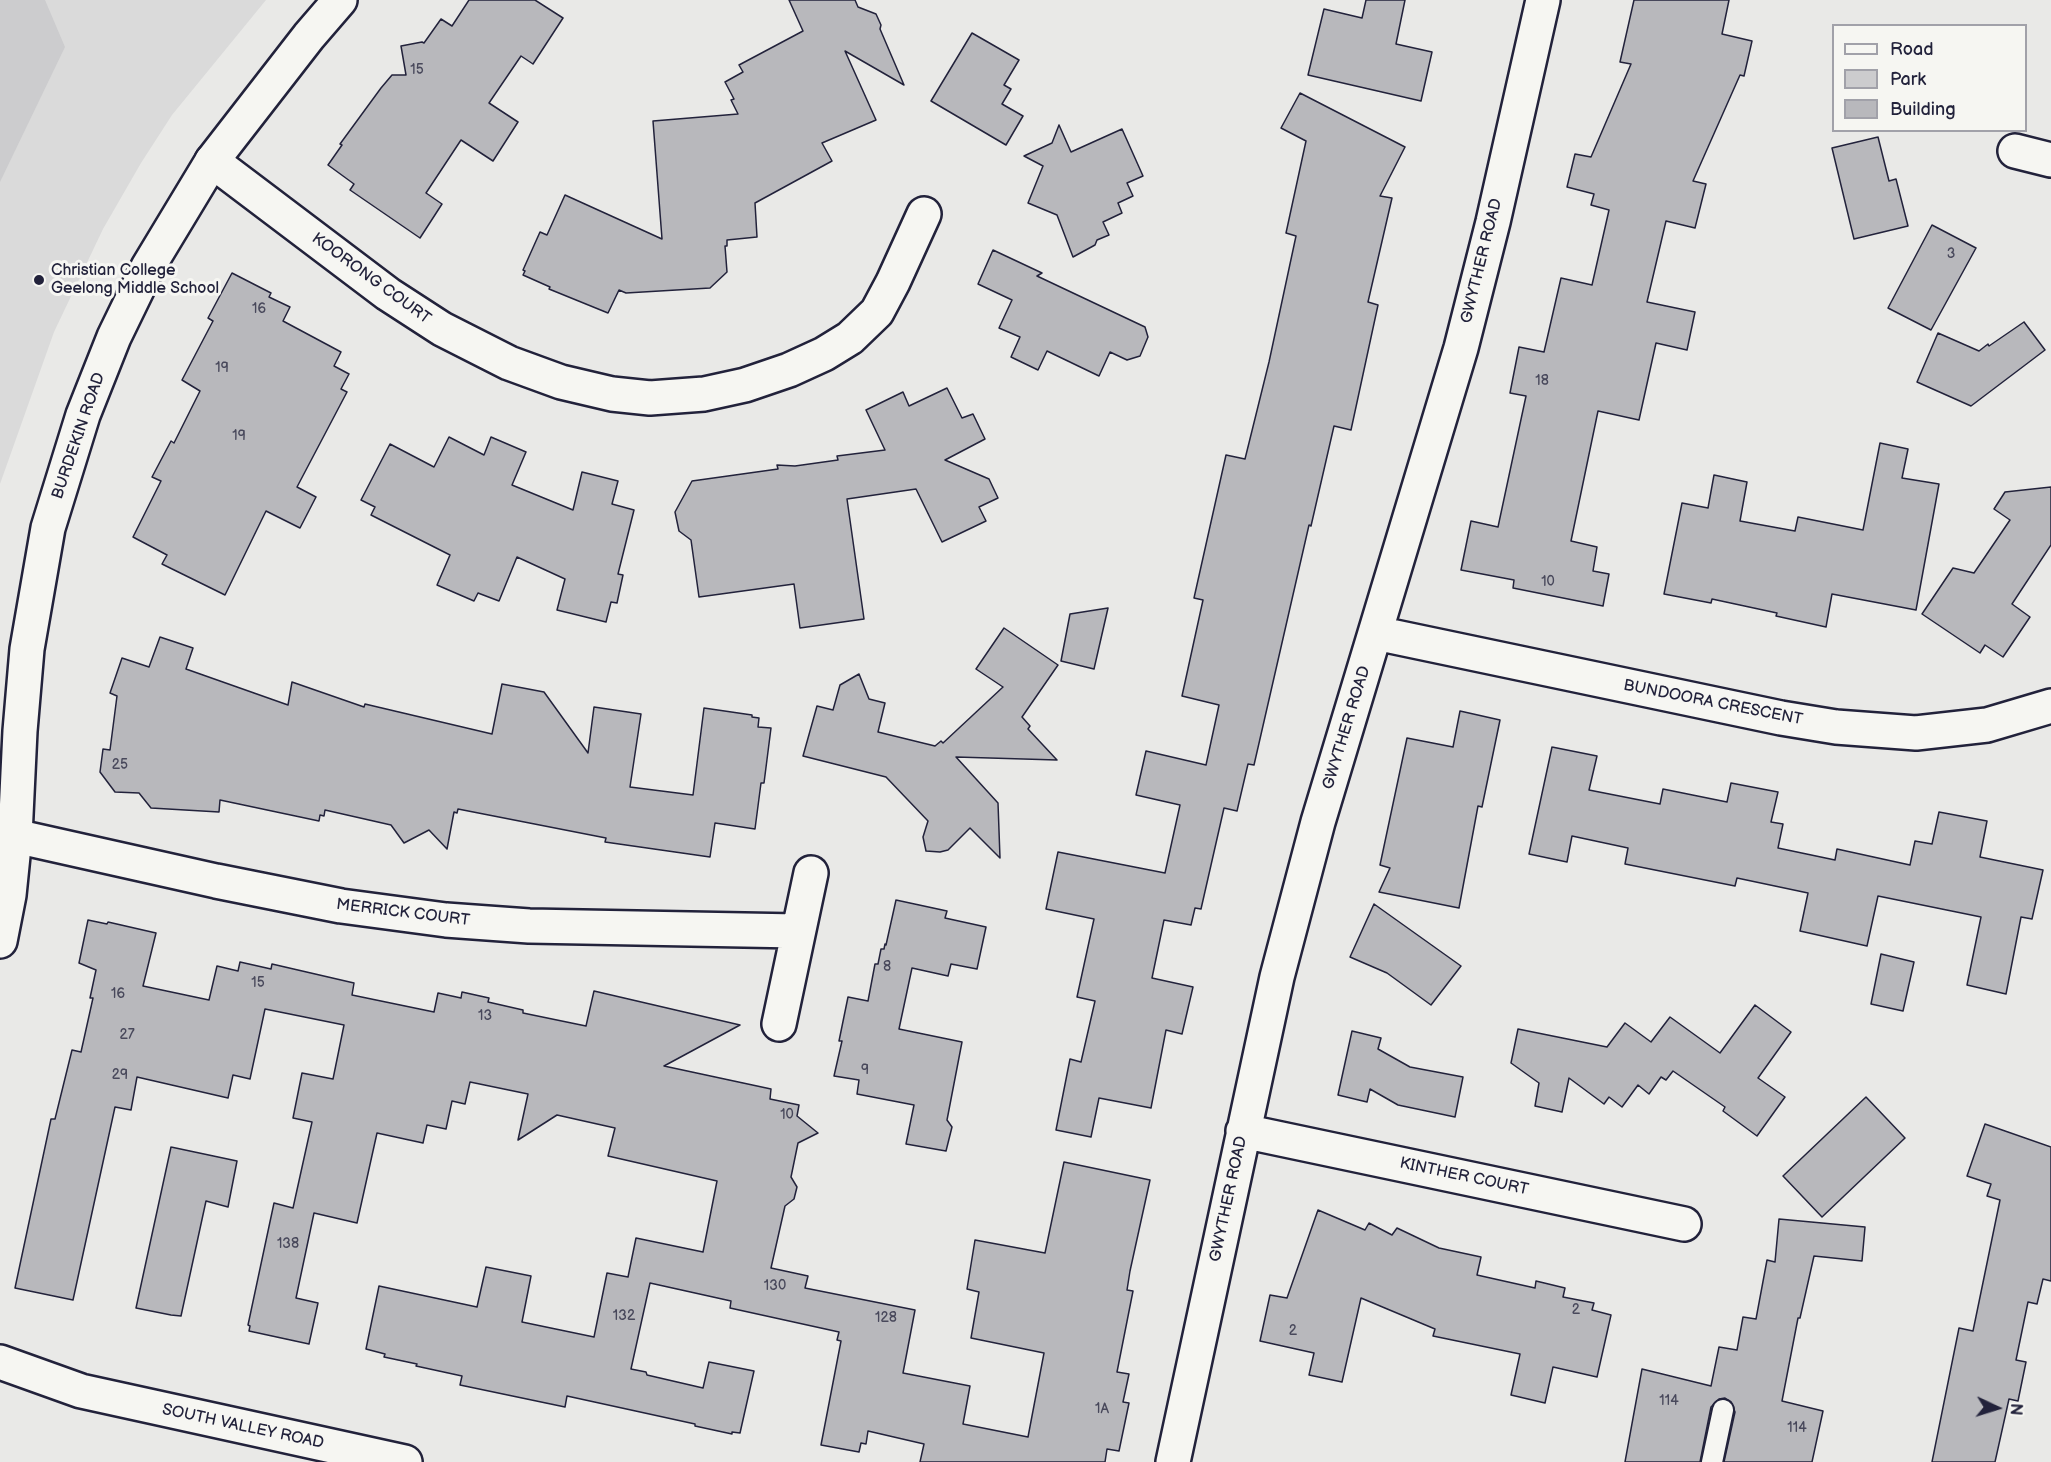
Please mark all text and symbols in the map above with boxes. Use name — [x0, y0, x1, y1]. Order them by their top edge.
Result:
legend — [1832, 24, 2027, 132]
text: Road — [1890, 39, 1934, 60]
house number: 15 — [410, 62, 424, 78]
text: Park — [1890, 69, 1926, 90]
text: Building — [1890, 99, 1956, 120]
street label: GWYTHER ROAD — [1457, 197, 1507, 325]
street label: KOORONG COURT — [308, 229, 434, 329]
house number: 3 — [1947, 246, 1955, 262]
place label: Christian College Geelong Middle School — [51, 261, 219, 299]
marker: Christian College Geelong Middle School — [32, 273, 46, 287]
house number: 16 — [252, 301, 266, 317]
house number: 19 — [215, 360, 229, 376]
street label: BURDEKIN ROAD — [48, 370, 110, 502]
house number: 18 — [1535, 373, 1549, 389]
house number: 19 — [232, 428, 246, 444]
house number: 10 — [1541, 574, 1555, 590]
street label: GWYTHER ROAD — [1319, 664, 1375, 792]
street label: BUNDOORA CRESCENT — [1622, 676, 1804, 730]
house number: 25 — [112, 757, 128, 773]
street label: MERRICK COURT — [335, 895, 471, 931]
house number: 8 — [883, 959, 891, 975]
house number: 15 — [251, 975, 265, 991]
house number: 16 — [111, 986, 125, 1002]
house number: 13 — [478, 1008, 492, 1024]
house number: 27 — [119, 1027, 135, 1043]
house number: 9 — [861, 1062, 869, 1078]
house number: 29 — [112, 1067, 128, 1083]
house number: 10 — [780, 1107, 794, 1123]
street label: GWYTHER ROAD — [1206, 1134, 1252, 1264]
street label: KINTHER COURT — [1398, 1154, 1530, 1200]
house number: 138 — [277, 1236, 299, 1252]
house number: 130 — [764, 1278, 786, 1294]
house number: 2 — [1572, 1302, 1580, 1318]
house number: 132 — [613, 1308, 635, 1324]
house number: 128 — [875, 1310, 897, 1326]
house number: 2 — [1289, 1323, 1297, 1339]
north arrow — [1967, 1378, 2027, 1438]
house number: 114 — [1659, 1393, 1679, 1409]
street label: SOUTH VALLEY ROAD — [160, 1400, 326, 1454]
house number: 1A — [1095, 1401, 1109, 1417]
text: N — [2006, 1403, 2025, 1416]
house number: 114 — [1787, 1420, 1807, 1436]

